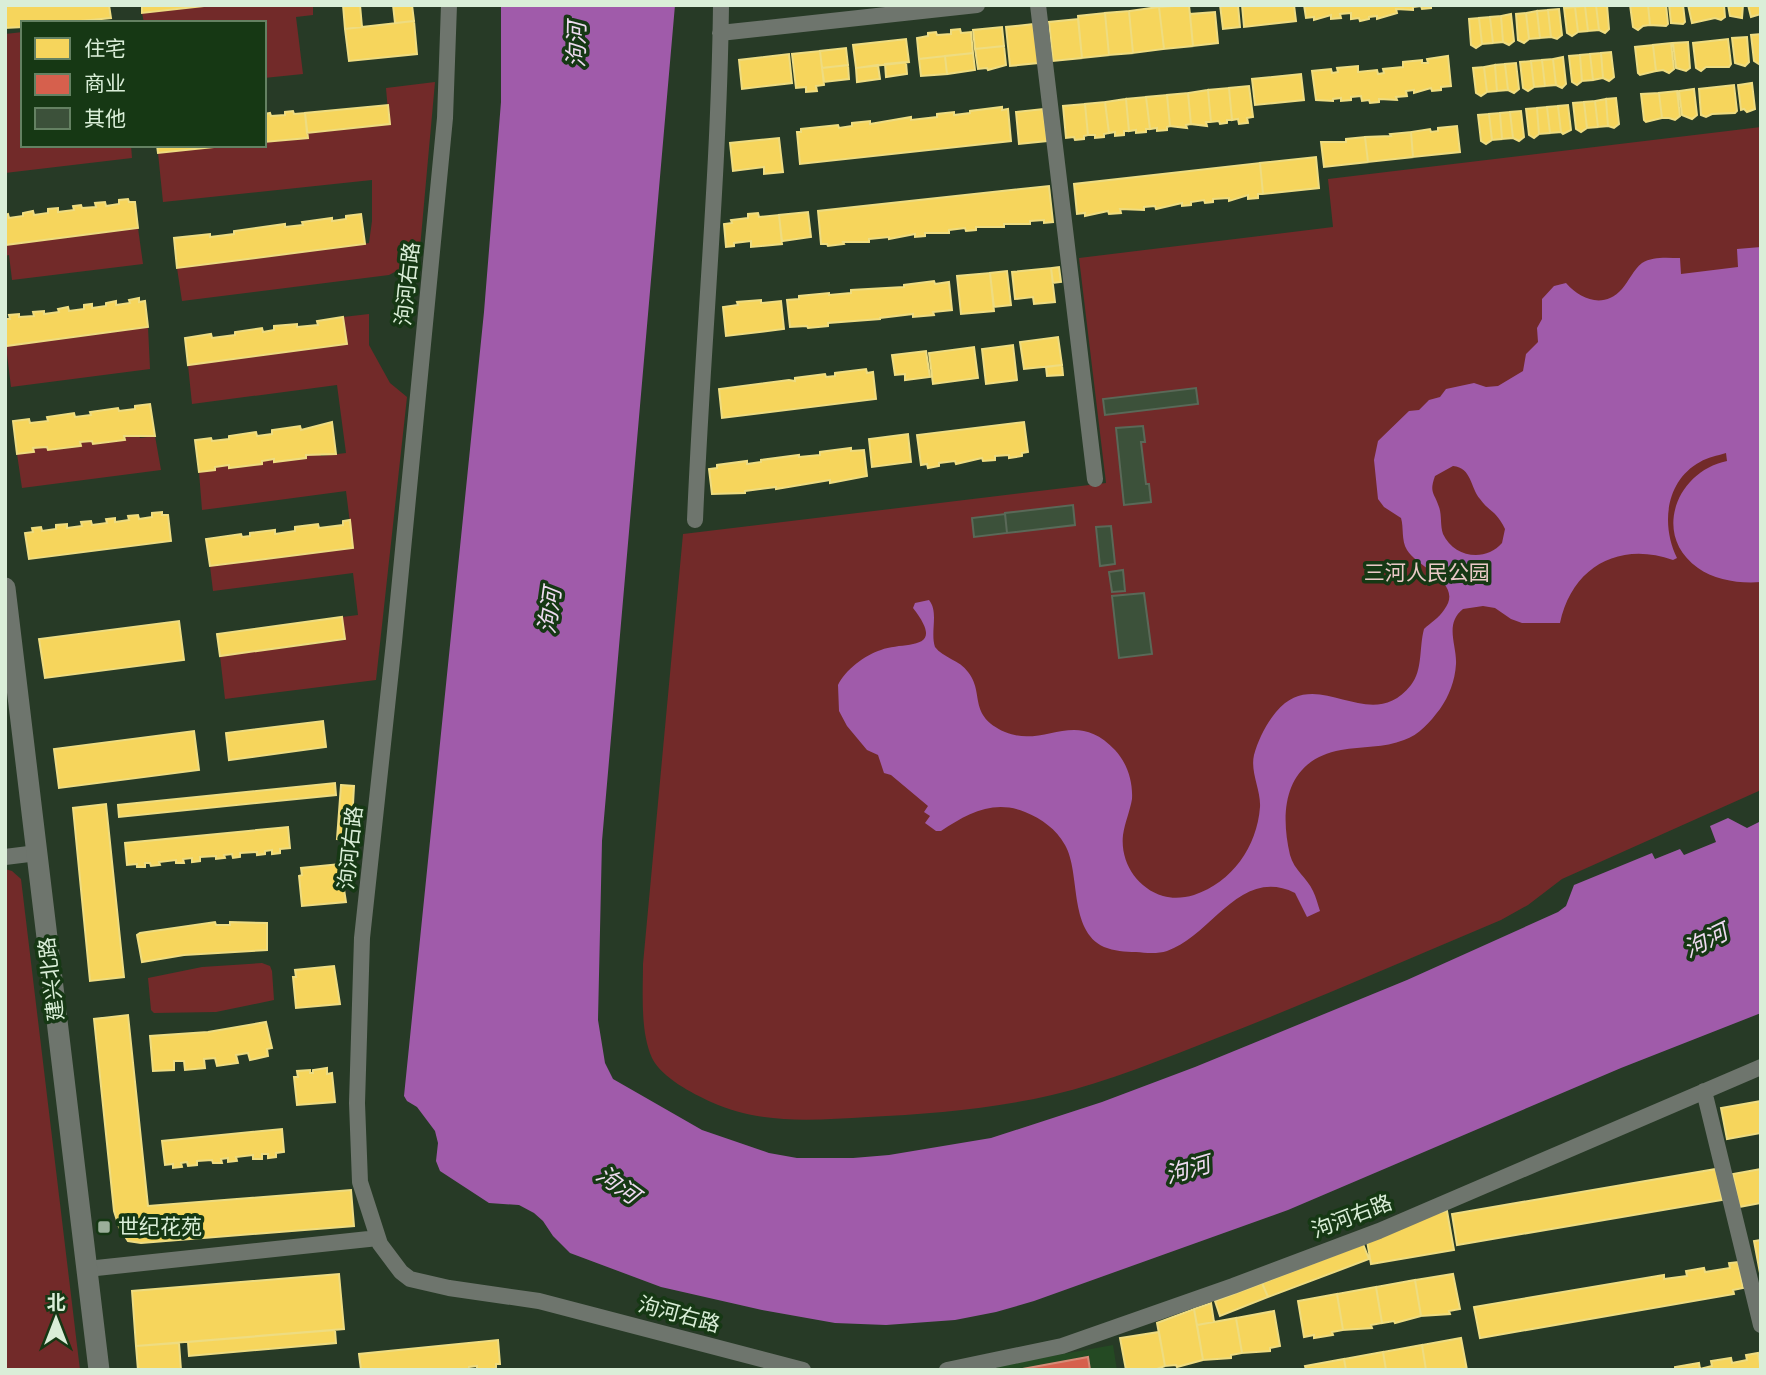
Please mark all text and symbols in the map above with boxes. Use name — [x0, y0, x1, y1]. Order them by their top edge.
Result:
water label: 泃河 — [564, 18, 590, 68]
legend — [21, 21, 266, 147]
text: 住宅 — [84, 38, 126, 60]
text: 商业 — [84, 73, 126, 95]
text: 其他 — [84, 108, 126, 130]
street label: 泃河右路 — [392, 241, 423, 327]
park label: 三河人民公园 — [1364, 562, 1490, 584]
water label: 泃河 — [534, 582, 566, 635]
street label: 泃河右路 — [335, 805, 366, 891]
water label: 泃河 — [1679, 918, 1735, 962]
street label: 建兴北路 — [35, 936, 68, 1022]
water label: 泃河 — [1162, 1151, 1217, 1188]
water label: 泃河 — [592, 1162, 647, 1211]
street label: 泃河右路 — [1309, 1191, 1395, 1242]
place label: 世纪花苑 — [118, 1216, 202, 1238]
marker: 世纪花苑 — [96, 1219, 112, 1235]
north arrow — [21, 1284, 91, 1354]
text: 北 — [46, 1293, 66, 1313]
street label: 泃河右路 — [636, 1293, 723, 1336]

